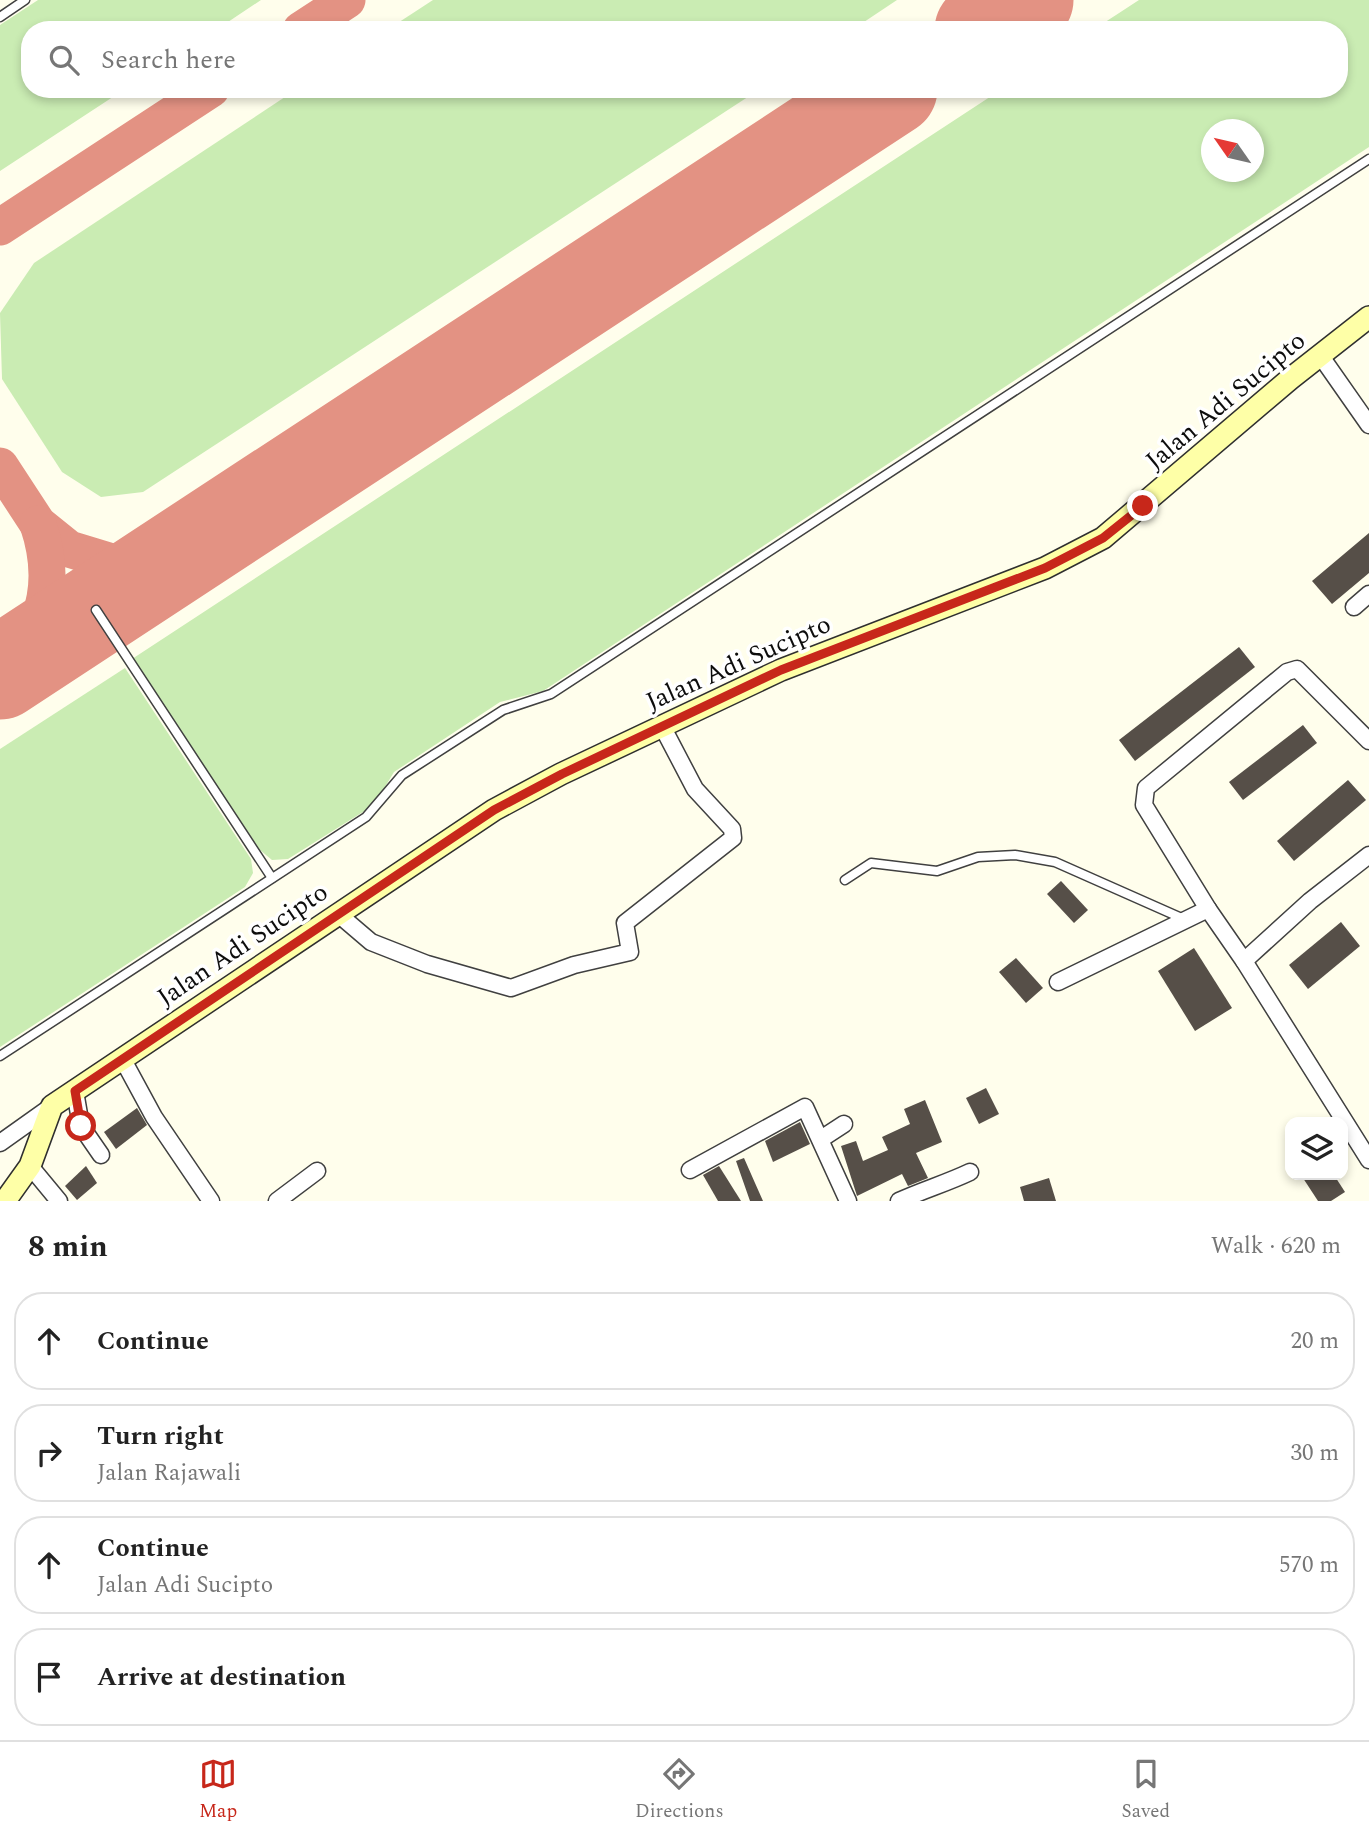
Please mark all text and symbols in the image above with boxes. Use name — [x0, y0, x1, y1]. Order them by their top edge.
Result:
search box — [21, 21, 1348, 98]
text: Search here — [101, 40, 236, 80]
icon: search — [45, 41, 83, 79]
north arrow — [1201, 119, 1264, 182]
street label: Jalan Adi Sucipto — [1137, 321, 1315, 480]
route end — [1127, 490, 1158, 521]
street label: Jalan Adi Sucipto — [639, 604, 837, 722]
street label: Jalan Adi Sucipto — [149, 873, 336, 1017]
route start — [65, 1110, 96, 1141]
map controls — [1285, 1117, 1348, 1180]
button: layers — [1285, 1117, 1348, 1180]
text: 8 min — [28, 1224, 108, 1270]
text: Walk · 620 m — [1211, 1229, 1341, 1264]
text: Continue — [97, 1321, 209, 1361]
icon: ahead — [30, 1322, 68, 1360]
text: 20 m — [1290, 1324, 1339, 1359]
text: Turn right — [97, 1416, 224, 1456]
icon: right — [30, 1434, 68, 1472]
text: 30 m — [1290, 1436, 1339, 1471]
text: Jalan Rajawali — [97, 1456, 241, 1491]
text: Continue — [97, 1528, 209, 1568]
icon: ahead — [30, 1546, 68, 1584]
text: 570 m — [1279, 1548, 1339, 1583]
text: Jalan Adi Sucipto — [97, 1568, 273, 1603]
text: Arrive at destination — [97, 1657, 346, 1697]
icon: arrive — [30, 1658, 68, 1696]
tab: Map — [199, 1755, 237, 1826]
tab: Directions — [635, 1755, 724, 1826]
tab: Saved — [1121, 1755, 1170, 1826]

